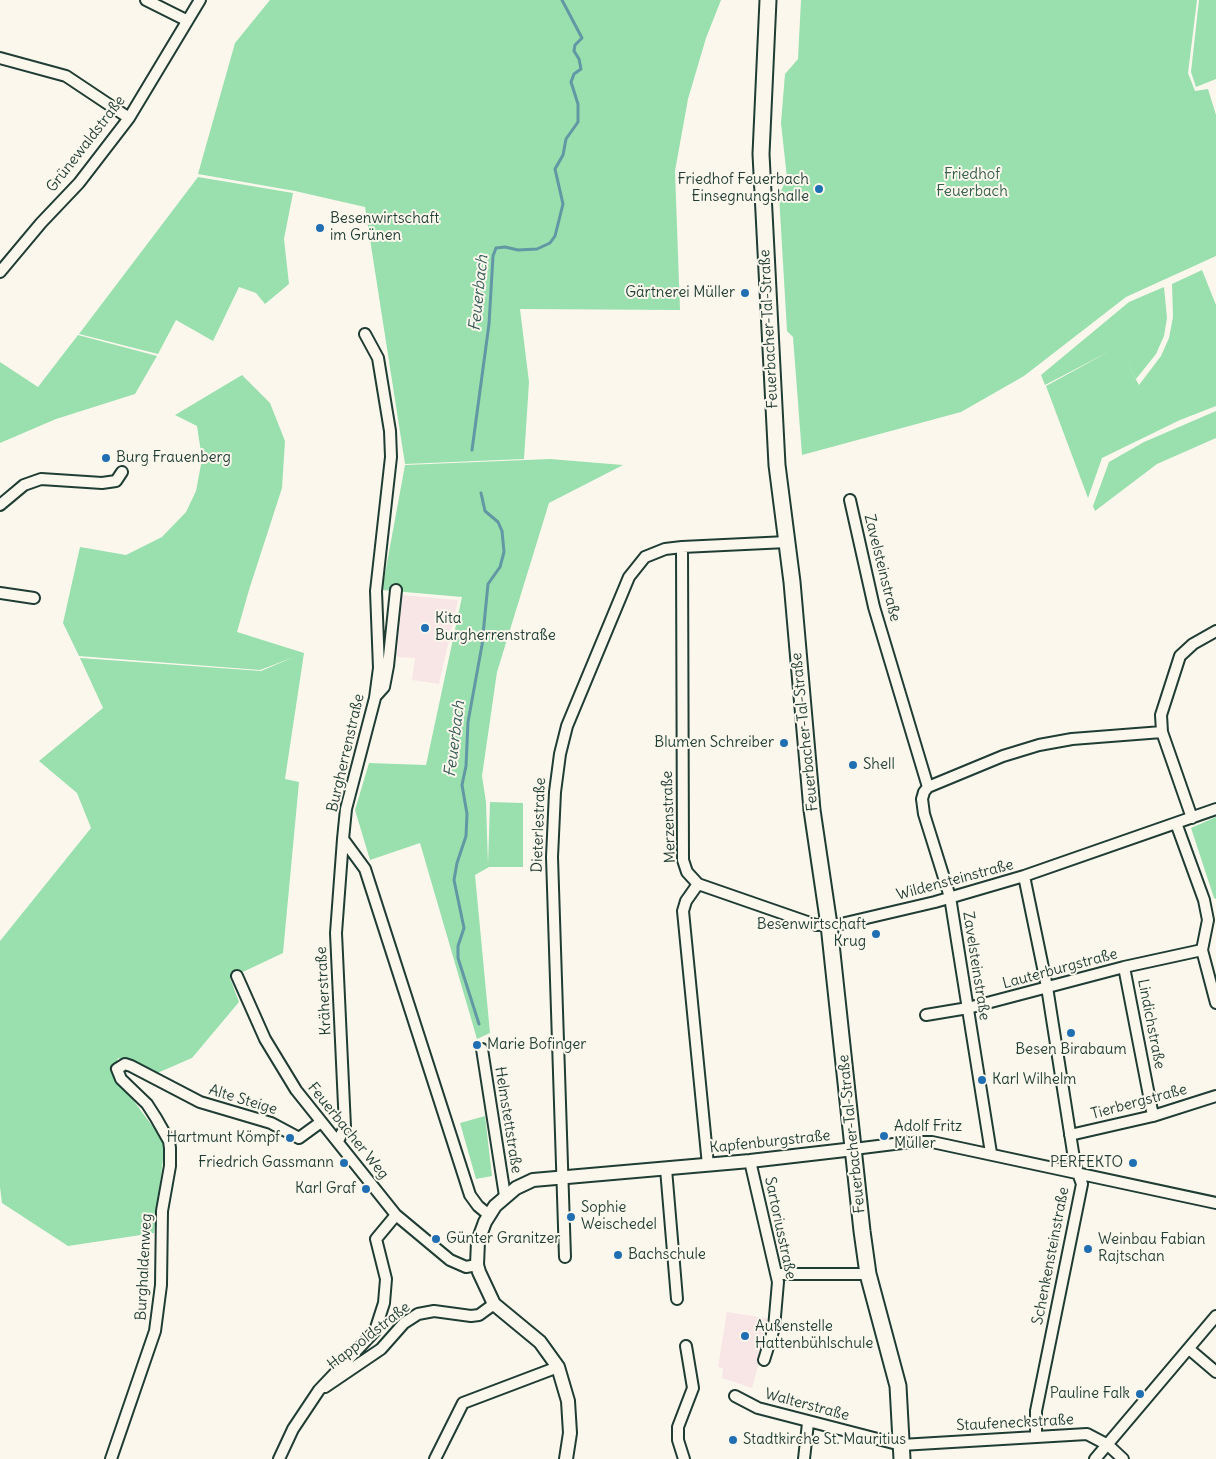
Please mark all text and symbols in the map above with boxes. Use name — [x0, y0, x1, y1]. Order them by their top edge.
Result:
street label: Grünewaldstraße — [43, 92, 129, 196]
park label: Friedhof Feuerbach — [936, 166, 1008, 201]
place label: Friedhof Feuerbach Einsegnungshalle — [678, 171, 809, 206]
marker: Friedhof Feuerbach Einsegnungshalle — [813, 183, 825, 195]
place label: Besenwirtschaft im Grünen — [330, 210, 439, 245]
marker: Besenwirtschaft im Grünen — [314, 222, 326, 234]
street label: Feuerbacher-Tal-Straße — [756, 249, 782, 409]
water label: Feuerbach — [465, 254, 493, 332]
place label: Gärtnerei Müller — [625, 284, 735, 302]
marker: Gärtnerei Müller — [739, 287, 751, 299]
place label: Burg Frauenberg — [116, 449, 231, 467]
marker: Burg Frauenberg — [100, 452, 112, 464]
street label: Zavelsteinstraße — [860, 512, 904, 624]
place label: Kita Burgherrenstraße — [435, 610, 556, 645]
marker: Kita Burgherrenstraße — [419, 622, 431, 634]
street label: Feuerbacher-Tal-Straße — [788, 652, 822, 812]
street label: Burgherrenstraße — [324, 692, 368, 814]
water label: Feuerbach — [441, 700, 469, 778]
place label: Blumen Schreiber — [654, 734, 774, 752]
marker: Blumen Schreiber — [778, 737, 790, 749]
place label: Shell — [863, 756, 895, 774]
marker: Shell — [847, 759, 859, 771]
street label: Merzenstraße — [658, 770, 680, 864]
street label: Dieterlestraße — [528, 777, 550, 873]
street label: Wildensteinstraße — [895, 856, 1015, 904]
street label: Zavelsteinstraße — [959, 910, 993, 1022]
place label: Besenwirtschaft Krug — [757, 916, 866, 951]
marker: Besenwirtschaft Krug — [870, 928, 882, 940]
street label: Lauterburgstraße — [1000, 945, 1120, 993]
street label: Kräherstraße — [313, 946, 335, 1036]
street label: Lindichstraße — [1133, 977, 1169, 1071]
marker: Besen Birabaum — [1065, 1027, 1077, 1039]
place label: Marie Bofinger — [487, 1036, 586, 1054]
marker: Marie Bofinger — [471, 1039, 483, 1051]
place label: Besen Birabaum — [1015, 1041, 1127, 1059]
street label: Feuerbacher-Tal-Straße — [835, 1054, 869, 1214]
street label: Helmstettstraße — [491, 1065, 525, 1175]
place label: Karl Wilhelm — [992, 1071, 1076, 1089]
marker: Karl Wilhelm — [976, 1074, 988, 1086]
street label: Feuerbacher Weg — [304, 1079, 392, 1183]
street label: Alte Steige — [207, 1081, 279, 1119]
street label: Tierbergstraße — [1089, 1081, 1189, 1123]
place label: Adolf Fritz Müller — [894, 1118, 962, 1153]
street label: Kapfenburgstraße — [709, 1127, 831, 1157]
place label: Hartmunt Kömpf — [166, 1129, 280, 1147]
marker: Adolf Fritz Müller — [878, 1130, 890, 1142]
marker: Hartmunt Kömpf — [284, 1132, 296, 1144]
place label: Friedrich Gassmann — [198, 1154, 334, 1172]
place label: PERFEKTO — [1050, 1154, 1123, 1172]
marker: Friedrich Gassmann — [338, 1157, 350, 1169]
marker: PERFEKTO — [1127, 1157, 1139, 1169]
street label: Sartoriusstraße — [760, 1175, 800, 1281]
place label: Karl Graf — [295, 1180, 356, 1198]
marker: Karl Graf — [360, 1183, 372, 1195]
street label: Schenkensteinstraße — [1029, 1185, 1073, 1327]
place label: Sophie Weischedel — [581, 1199, 657, 1234]
marker: Sophie Weischedel — [565, 1211, 577, 1223]
street label: Burghaldenweg — [132, 1213, 156, 1321]
place label: Günter Granitzer — [446, 1230, 560, 1248]
place label: Weinbau Fabian Rajtschan — [1098, 1231, 1206, 1266]
marker: Günter Granitzer — [430, 1233, 442, 1245]
marker: Weinbau Fabian Rajtschan — [1082, 1243, 1094, 1255]
place label: Bachschule — [628, 1246, 706, 1264]
marker: Bachschule — [612, 1249, 624, 1261]
street label: Happoldstraße — [324, 1298, 414, 1374]
place label: Außenstelle Hattenbühlschule — [755, 1318, 873, 1353]
marker: Außenstelle Hattenbühlschule — [739, 1330, 751, 1342]
street label: Walterstraße — [763, 1385, 851, 1425]
place label: Pauline Falk — [1050, 1385, 1130, 1403]
marker: Pauline Falk — [1134, 1388, 1146, 1400]
street label: Staufeneckstraße — [956, 1411, 1074, 1435]
place label: Stadtkirche St. Mauritius — [743, 1431, 906, 1449]
marker: Stadtkirche St. Mauritius — [727, 1434, 739, 1446]

